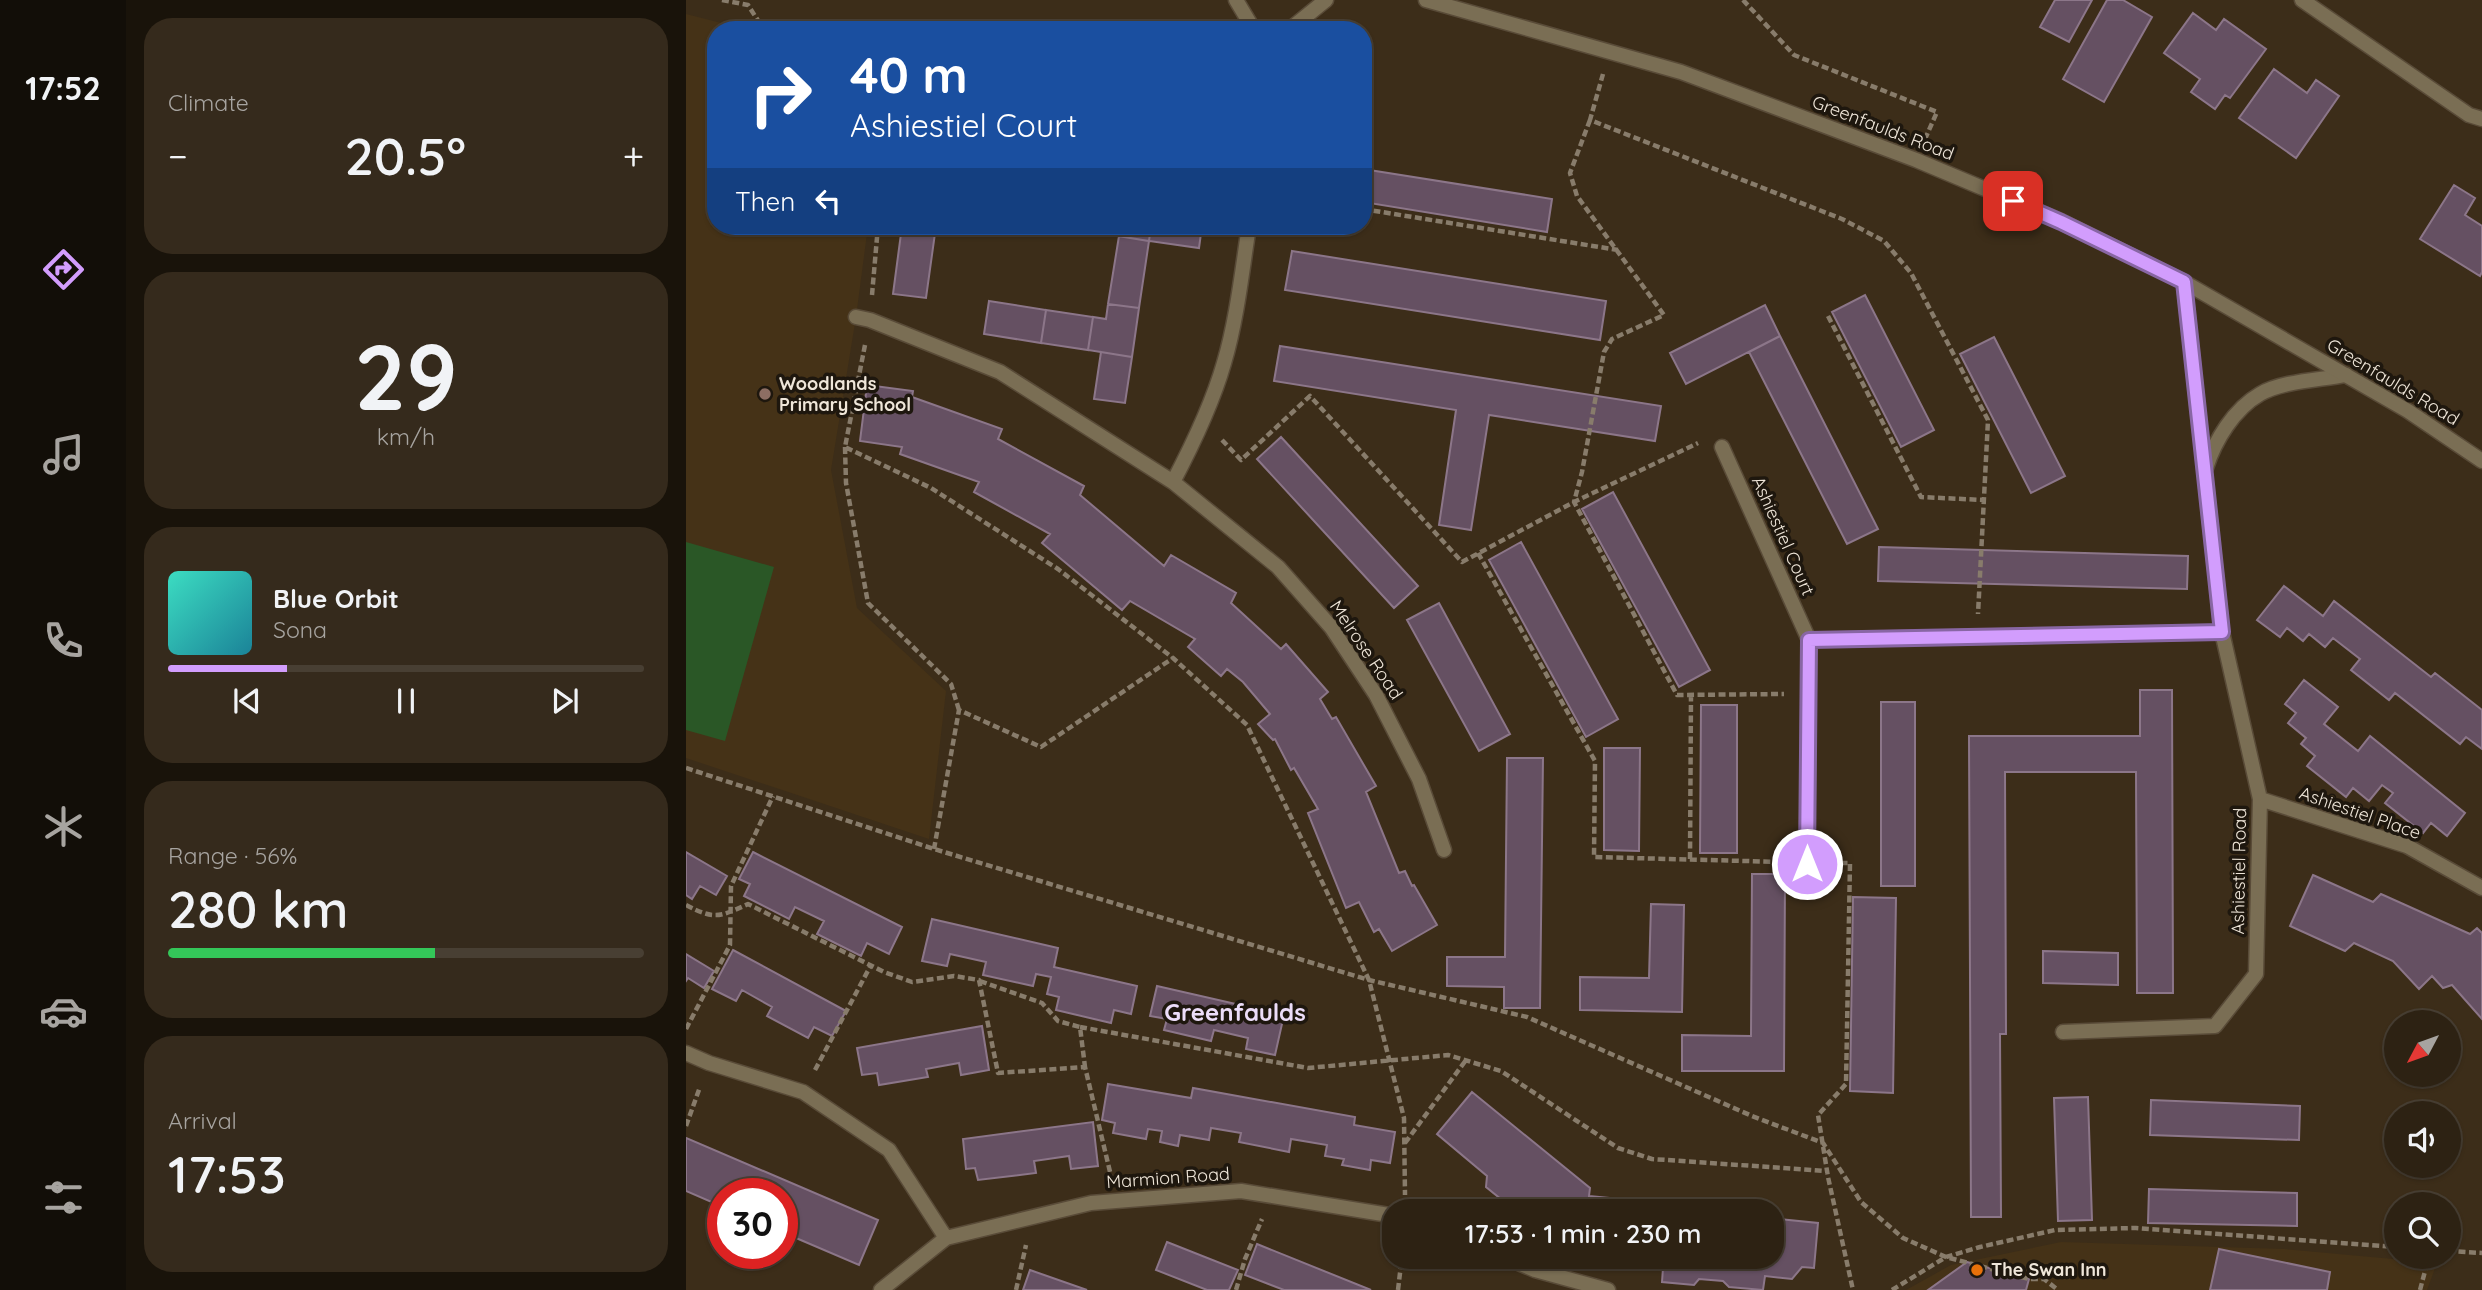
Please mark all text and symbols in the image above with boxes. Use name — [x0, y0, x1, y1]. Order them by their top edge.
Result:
text: 40 m — [850, 44, 968, 105]
icon: right — [735, 49, 826, 140]
text: 17:52 — [25, 68, 101, 108]
text: Climate — [168, 88, 249, 117]
street label: Greenfaulds Road — [1809, 90, 1957, 165]
text: Ashiestiel Court — [850, 105, 1077, 145]
text: 20.5° — [344, 123, 466, 188]
text: − — [168, 132, 188, 180]
text: + — [623, 132, 644, 180]
pin — [1983, 171, 2043, 231]
icon: left — [809, 182, 847, 220]
icon: arrive — [1994, 182, 2032, 220]
text: Then — [735, 185, 795, 218]
icon: directions — [39, 245, 88, 294]
text: 29 — [354, 319, 458, 433]
street label: Greenfaulds Road — [2323, 333, 2464, 430]
place label: Woodlands Primary School — [779, 372, 911, 416]
marker: Woodlands Primary School — [757, 386, 773, 402]
text: km/h — [377, 422, 435, 451]
icon: music — [39, 430, 88, 479]
street label: Ashiestiel Court — [1747, 473, 1820, 599]
text: Blue Orbit — [273, 582, 399, 615]
street label: Melrose Road — [1325, 596, 1408, 704]
text: Sona — [273, 615, 327, 644]
icon: phone — [39, 616, 88, 665]
icon: previous — [228, 682, 266, 720]
icon: pause — [387, 682, 425, 720]
icon: next — [546, 682, 584, 720]
street label: Ashiestiel Place — [2296, 781, 2424, 844]
icon: climate — [39, 802, 88, 851]
street label: Ashiestiel Road — [2226, 807, 2251, 934]
position arrow — [1770, 827, 1844, 901]
text: Range · 56% — [168, 841, 297, 870]
text: 280 km — [168, 876, 349, 941]
icon: car — [39, 987, 88, 1036]
district label: Greenfaulds — [1164, 997, 1306, 1027]
north arrow — [2384, 1010, 2460, 1087]
map controls — [2384, 1010, 2461, 1269]
button: sound — [2384, 1101, 2461, 1178]
text: Arrival — [168, 1106, 237, 1135]
text: 17:53 — [168, 1141, 286, 1206]
street label: Marmion Road — [1105, 1162, 1231, 1193]
icon: filters — [39, 1173, 88, 1222]
speed limit sign: 30 — [707, 1178, 798, 1269]
button: search — [2384, 1192, 2461, 1269]
text: 17:53 · 1 min · 230 m — [1465, 1217, 1701, 1250]
place label: The Swan Inn — [1991, 1258, 2107, 1281]
marker: The Swan Inn — [1969, 1262, 1985, 1278]

